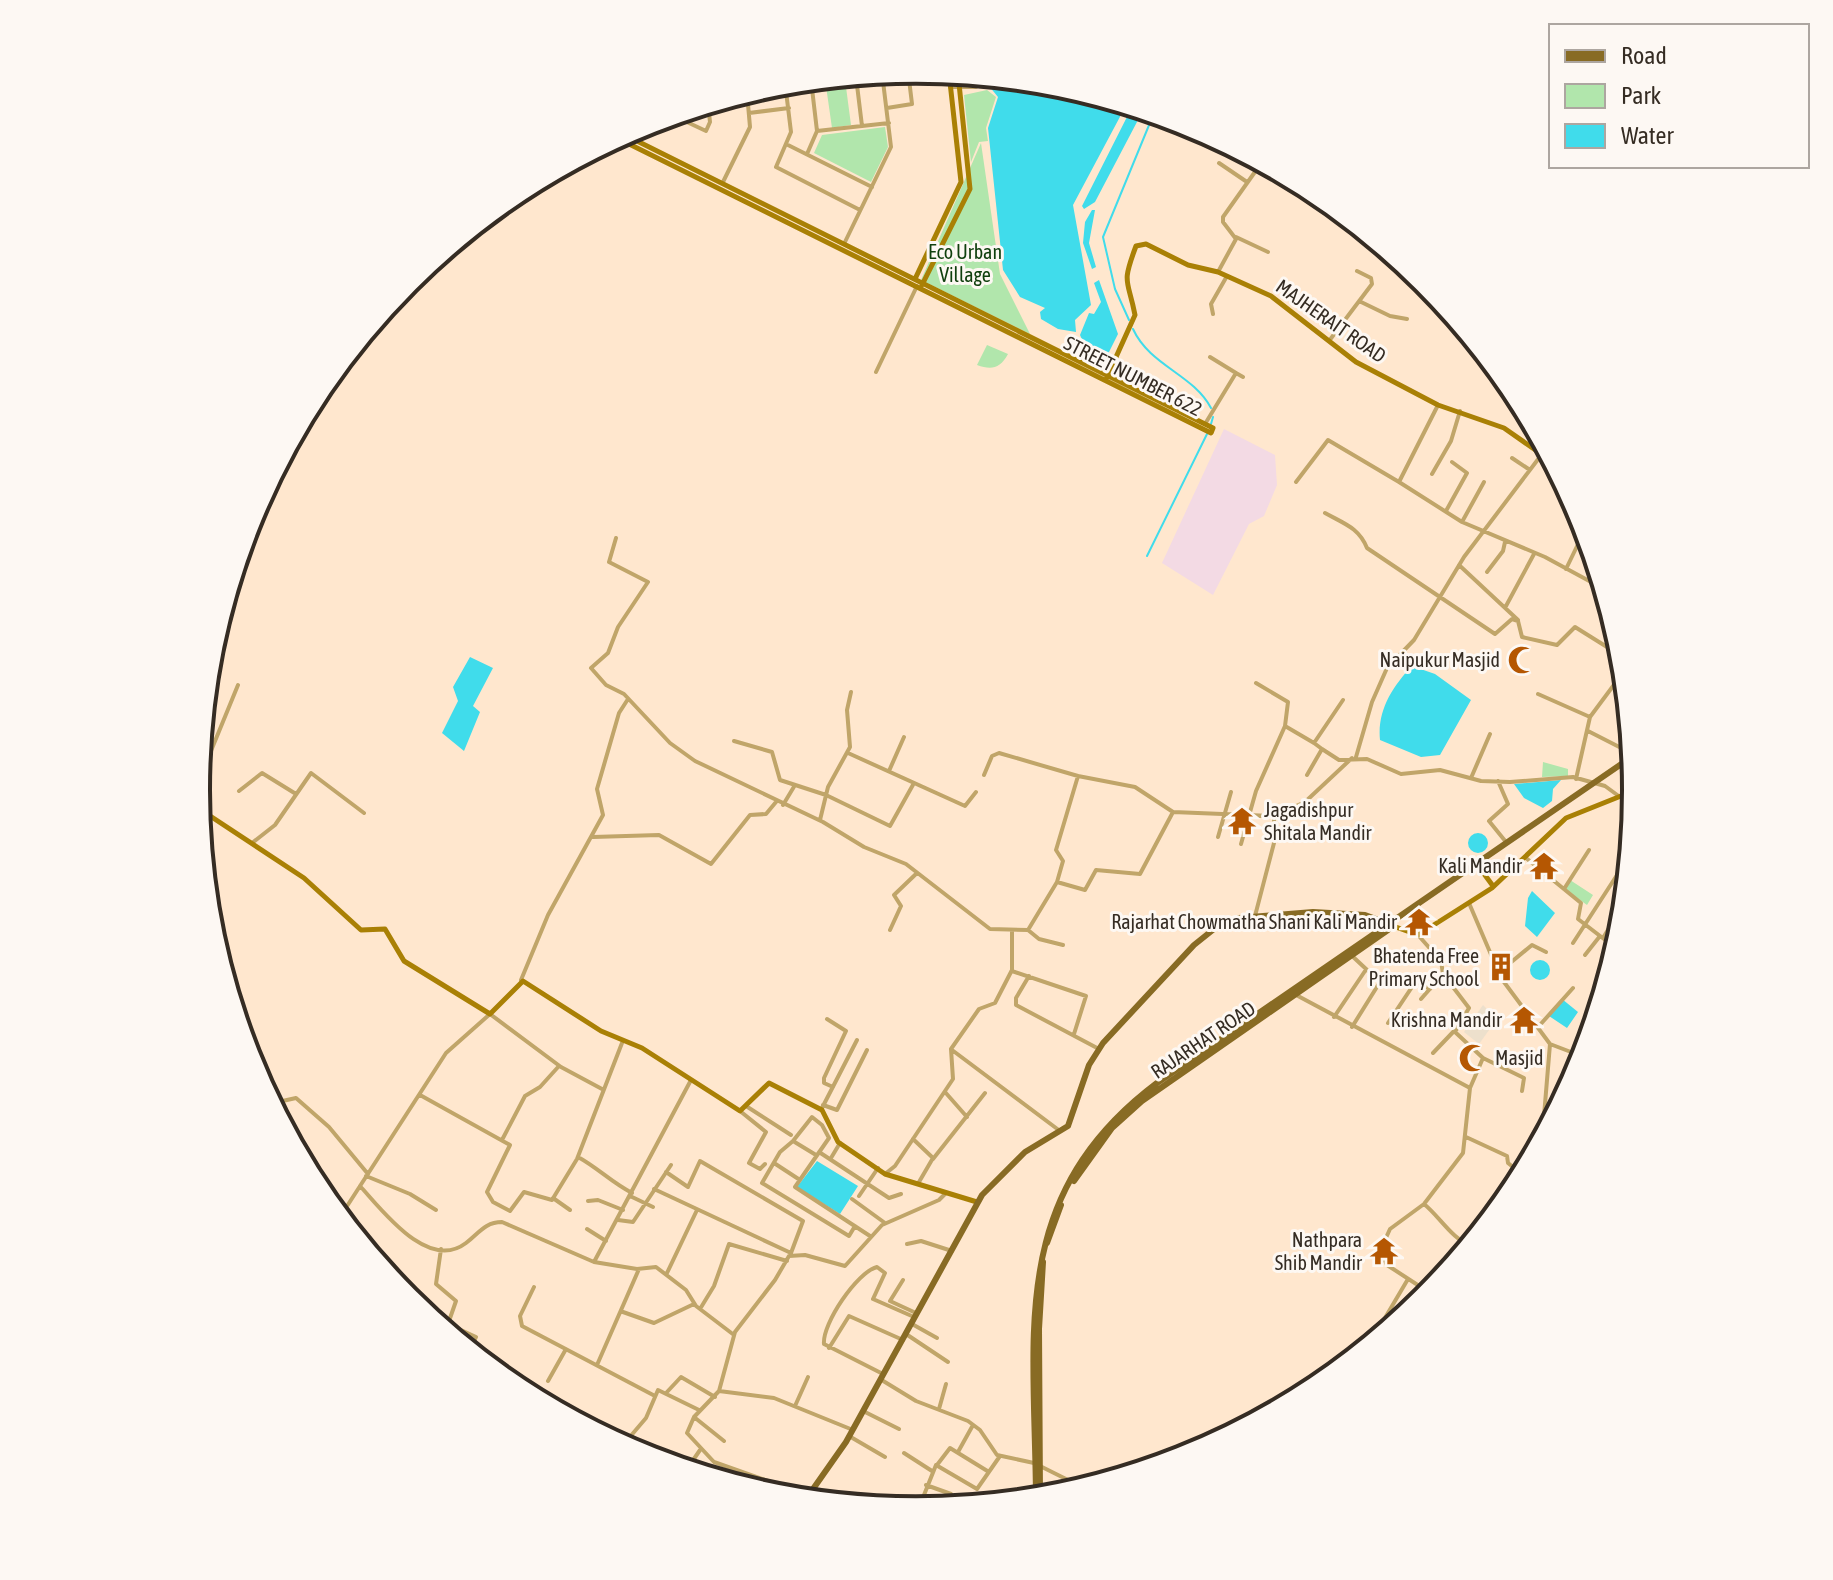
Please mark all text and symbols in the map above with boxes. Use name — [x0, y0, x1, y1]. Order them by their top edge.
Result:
legend — [1549, 24, 1809, 168]
text: Road — [1621, 42, 1667, 69]
text: Park — [1621, 82, 1662, 109]
text: Water — [1621, 122, 1674, 149]
park label: Eco Urban Village — [928, 240, 1002, 286]
street label: MAJHERAIT ROAD — [1272, 274, 1391, 367]
street label: STREET NUMBER 622 — [1060, 331, 1206, 420]
mosque icon: Naipukur Masjid — [1507, 645, 1537, 675]
place label: Naipukur Masjid — [1380, 648, 1500, 671]
place label: Jagadishpur Shitala Mandir — [1264, 798, 1373, 844]
temple icon: Jagadishpur Shitala Mandir — [1227, 806, 1257, 836]
temple icon: Kali Mandir — [1529, 851, 1559, 881]
place label: Kali Mandir — [1438, 854, 1523, 877]
temple icon: Rajarhat Chowmatha Shani Kali Mandir — [1404, 907, 1434, 937]
place label: Rajarhat Chowmatha Shani Kali Mandir — [1111, 910, 1398, 933]
place label: Bhatenda Free Primary School — [1369, 944, 1480, 990]
building icon: Bhatenda Free Primary School — [1486, 952, 1516, 982]
street label: RAJARHAT ROAD — [1146, 996, 1259, 1083]
temple icon: Krishna Mandir — [1509, 1005, 1539, 1035]
place label: Krishna Mandir — [1391, 1008, 1503, 1031]
mosque icon: Masjid — [1458, 1043, 1488, 1073]
place label: Masjid — [1495, 1046, 1543, 1069]
place label: Nathpara Shib Mandir — [1275, 1228, 1363, 1274]
temple icon: Nathpara Shib Mandir — [1369, 1236, 1399, 1266]

